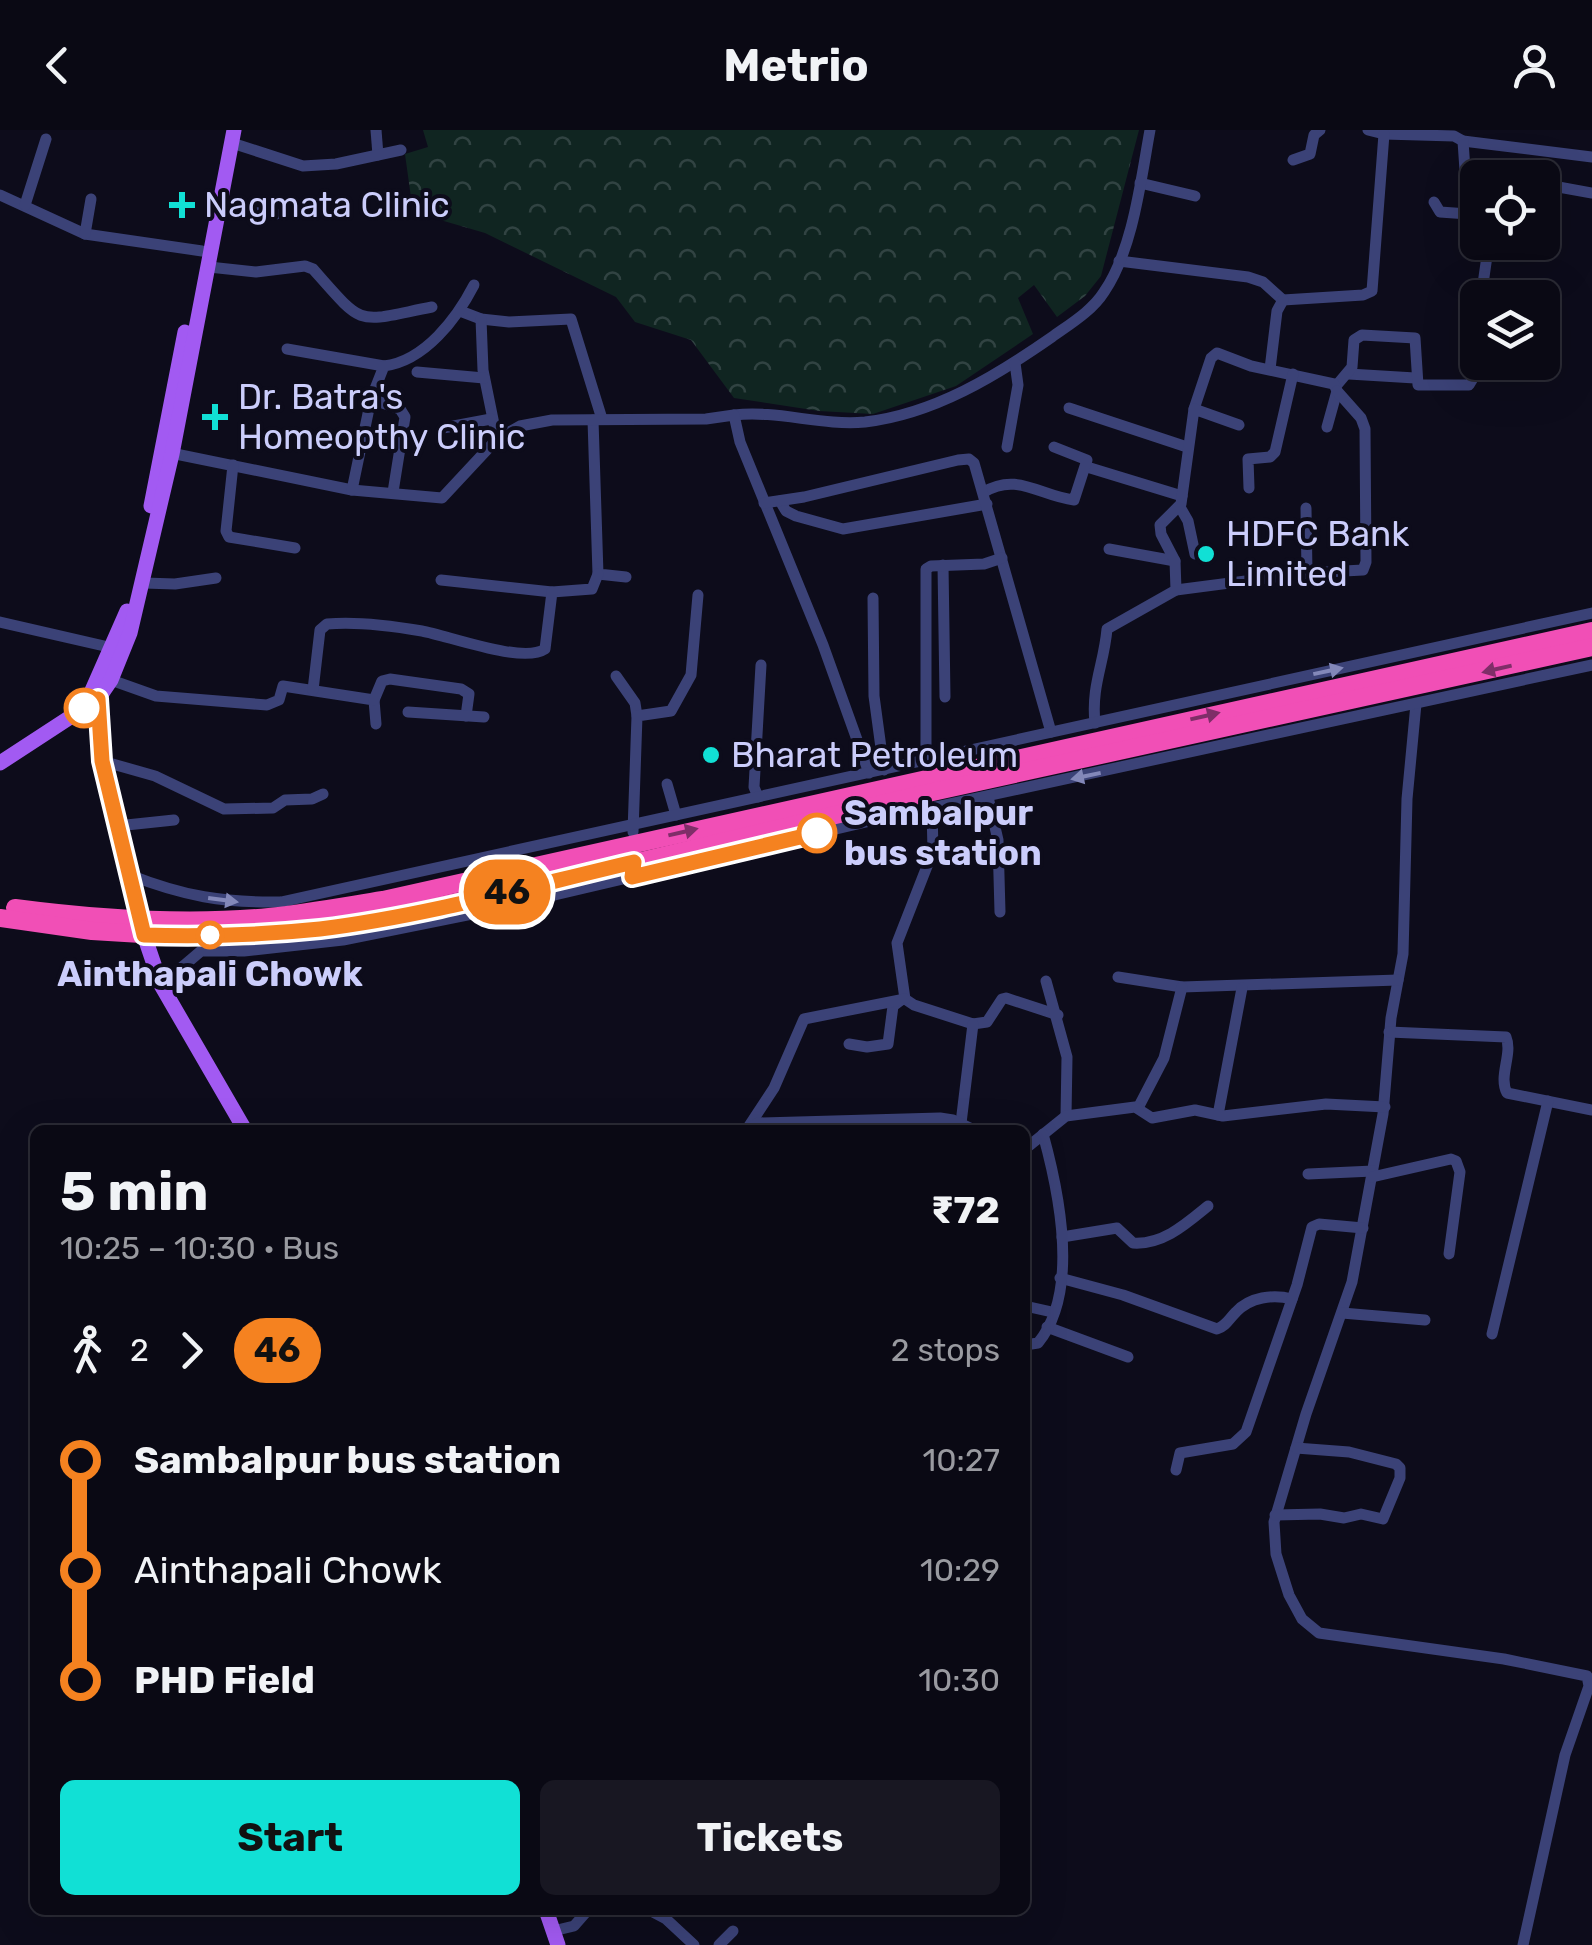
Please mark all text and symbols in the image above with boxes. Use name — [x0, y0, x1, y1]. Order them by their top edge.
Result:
icon: back — [30, 38, 85, 93]
icon: person — [1507, 38, 1562, 93]
text: Metrio — [723, 39, 869, 92]
map controls — [1460, 160, 1560, 380]
button: locate — [1460, 160, 1560, 260]
place label: Nagmata Clinic — [204, 184, 450, 226]
marker: Nagmata Clinic — [169, 192, 195, 218]
button: layers — [1460, 280, 1560, 380]
place label: Dr. Batra's Homeopthy Clinic — [238, 376, 525, 458]
marker: Dr. Batra's Homeopthy Clinic — [202, 404, 228, 430]
place label: HDFC Bank Limited — [1226, 513, 1409, 595]
marker: HDFC Bank Limited — [1195, 543, 1217, 565]
one-way arrow — [1481, 662, 1512, 677]
one-way arrow — [1312, 663, 1343, 678]
unlabelled marker — [65, 689, 103, 727]
one-way arrow — [1190, 708, 1221, 723]
place label: Bharat Petroleum — [731, 734, 1018, 776]
marker: Bharat Petroleum — [700, 744, 722, 766]
one-way arrow — [1071, 768, 1102, 784]
place label: Sambalpur bus station — [844, 792, 1042, 874]
marker: Sambalpur bus station — [798, 814, 836, 852]
one-way arrow — [668, 824, 699, 839]
line badge: 46 — [462, 860, 552, 924]
text: 46 — [484, 871, 530, 913]
one-way arrow — [208, 893, 239, 909]
marker: Ainthapali Chowk — [197, 922, 223, 948]
place label: Ainthapali Chowk — [57, 953, 363, 995]
text: 5 min — [60, 1159, 209, 1224]
text: ₹72 — [931, 1187, 1000, 1233]
text: 10:25 – 10:30 · Bus — [60, 1229, 339, 1267]
icon: walk — [60, 1323, 115, 1378]
icon: forward — [164, 1323, 219, 1378]
text: 46 — [254, 1329, 301, 1371]
text: 2 — [130, 1331, 149, 1369]
text: 2 stops — [891, 1331, 1000, 1369]
text: Sambalpur bus station — [134, 1437, 561, 1483]
text: 10:27 — [923, 1441, 1000, 1479]
text: Ainthapali Chowk — [134, 1547, 442, 1593]
text: 10:29 — [920, 1551, 1000, 1589]
text: PHD Field — [134, 1657, 315, 1703]
text: 10:30 — [918, 1661, 1000, 1699]
button: Start — [60, 1780, 520, 1895]
button: Tickets — [540, 1780, 1000, 1895]

